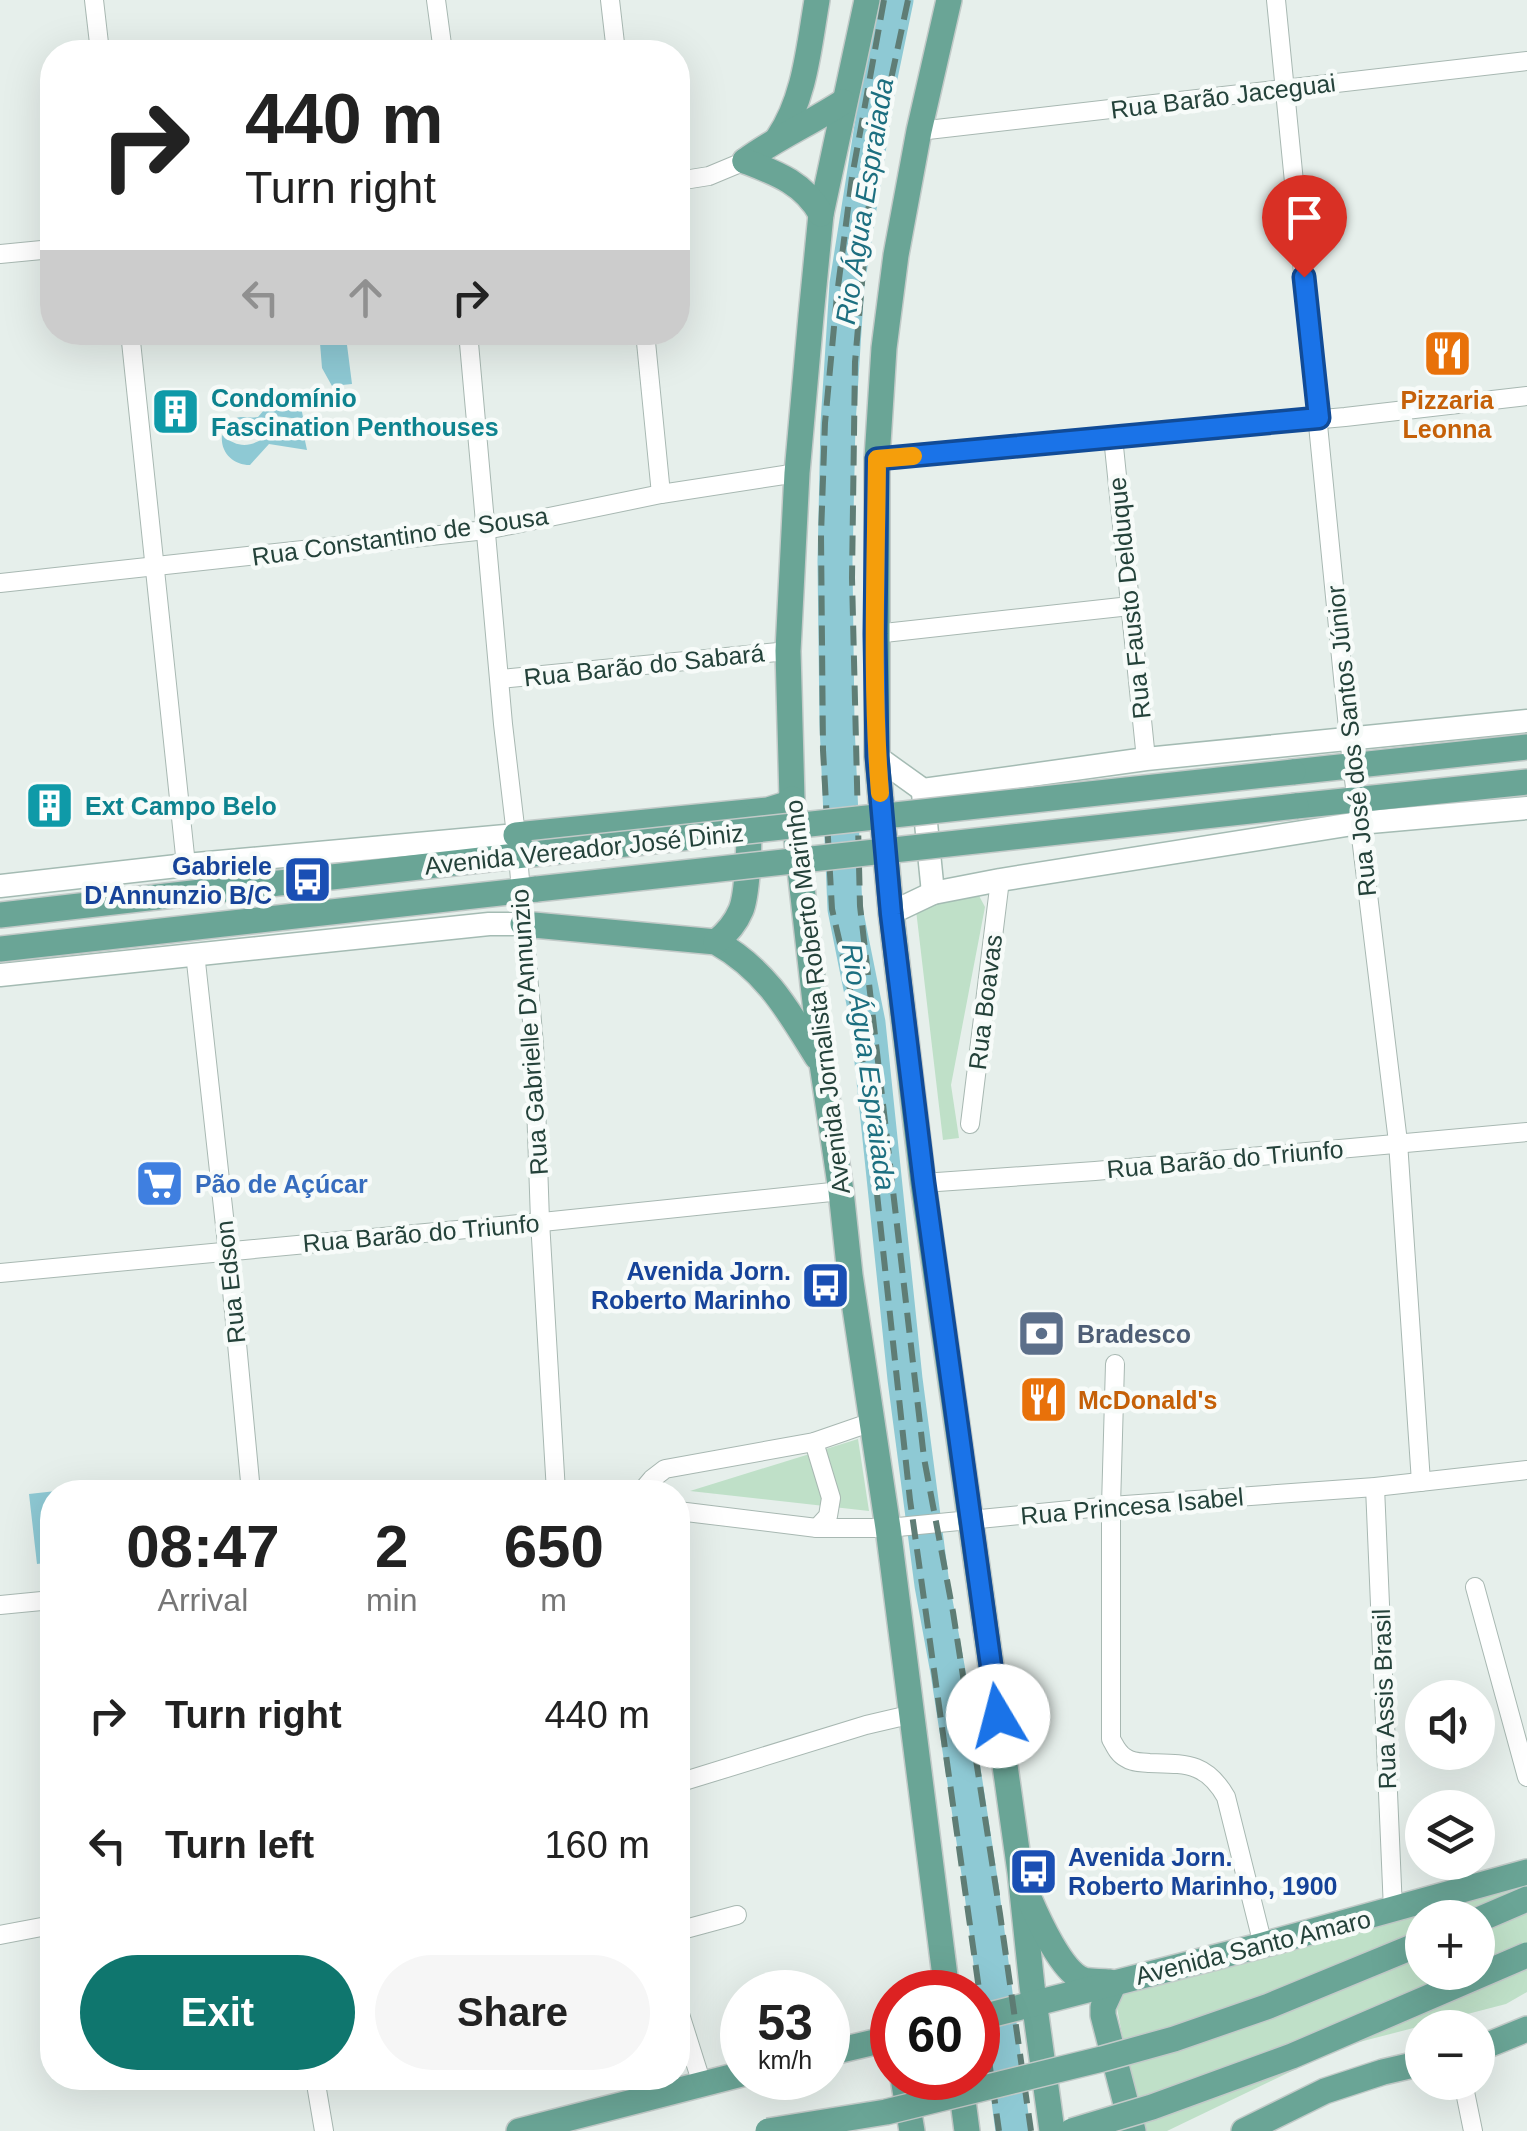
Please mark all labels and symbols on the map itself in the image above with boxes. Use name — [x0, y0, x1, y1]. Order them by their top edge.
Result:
street label: Rua Barão Jaceguai — [1109, 68, 1337, 124]
water label: Rio Água Espraiada — [830, 76, 899, 326]
pin — [1262, 175, 1347, 278]
restaurant icon: Pizzaria Leonna — [1421, 328, 1473, 380]
place label: Condomínio Fascination Penthouses — [211, 384, 499, 441]
building icon: Condomínio Fascination Penthouses — [150, 386, 202, 438]
place label: Pizzaria Leonna — [1400, 386, 1495, 443]
street label: Rua Fausto Delduque — [1102, 476, 1156, 720]
street label: Rua Constantino de Sousa — [250, 501, 550, 571]
street label: Rua José dos Santos Júnior — [1321, 584, 1381, 898]
street label: Rua Barão do Sabará — [522, 638, 766, 692]
building icon: Ext Campo Belo — [24, 780, 76, 832]
place label: Ext Campo Belo — [85, 792, 277, 820]
street label: Avenida Jornalista Roberto Marinho — [779, 798, 855, 1196]
street label: Avenida Vereador José Diniz — [423, 818, 745, 880]
place label: Gabriele D'Annunzio B/C — [84, 852, 272, 909]
bus stop icon: Gabriele D'Annunzio B/C — [281, 854, 333, 906]
street label: Rua Gabrielle D'Annunzio — [505, 888, 553, 1176]
street label: Rua Boavas — [963, 933, 1007, 1071]
water label: Rio Água Espraiada — [836, 942, 901, 1193]
street label: Rua Barão do Triunfo — [1105, 1135, 1345, 1183]
supermarket icon: Pão de Açúcar — [134, 1158, 186, 1210]
place label: Pão de Açúcar — [195, 1170, 368, 1198]
street label: Rua Barão do Triunfo — [301, 1209, 541, 1257]
street label: Rua Edson — [210, 1219, 250, 1345]
place label: Avenida Jorn. Roberto Marinho — [591, 1257, 791, 1314]
bus stop icon: Avenida Jorn. Roberto Marinho — [800, 1259, 852, 1311]
bank icon: Bradesco — [1016, 1308, 1068, 1360]
place label: Bradesco — [1077, 1320, 1191, 1348]
restaurant icon: McDonald's — [1017, 1374, 1069, 1426]
place label: McDonald's — [1078, 1386, 1217, 1414]
street label: Rua Princesa Isabel — [1019, 1482, 1245, 1530]
street label: Rua Assis Brasil — [1367, 1608, 1401, 1790]
position arrow — [946, 1664, 1050, 1768]
place label: Avenida Jorn. Roberto Marinho, 1900 — [1068, 1843, 1338, 1900]
bus stop icon: Avenida Jorn. Roberto Marinho, 1900 — [1007, 1845, 1059, 1897]
street label: Avenida Santo Amaro — [1133, 1904, 1373, 1990]
speed limit sign: 60 — [870, 1970, 1000, 2100]

